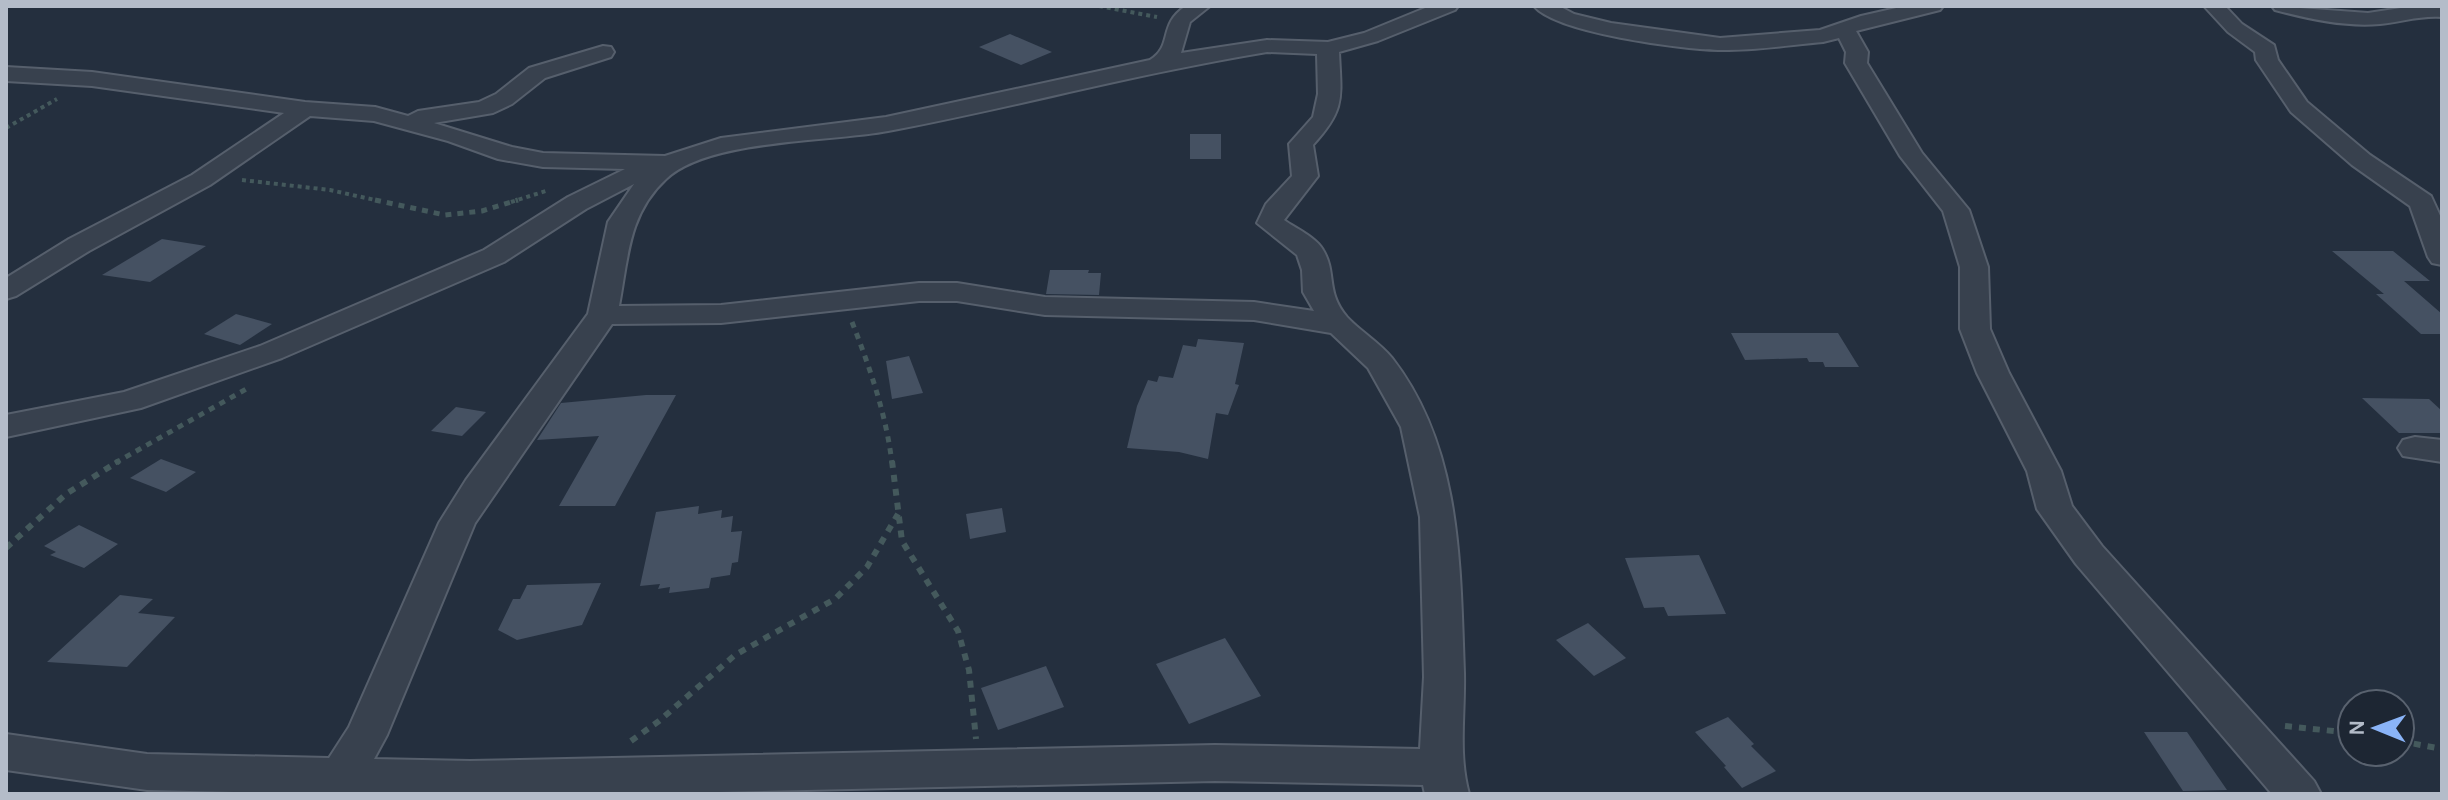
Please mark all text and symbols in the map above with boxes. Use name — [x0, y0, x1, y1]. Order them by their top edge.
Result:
north arrow — [2336, 688, 2416, 768]
text: N — [2344, 720, 2370, 736]

